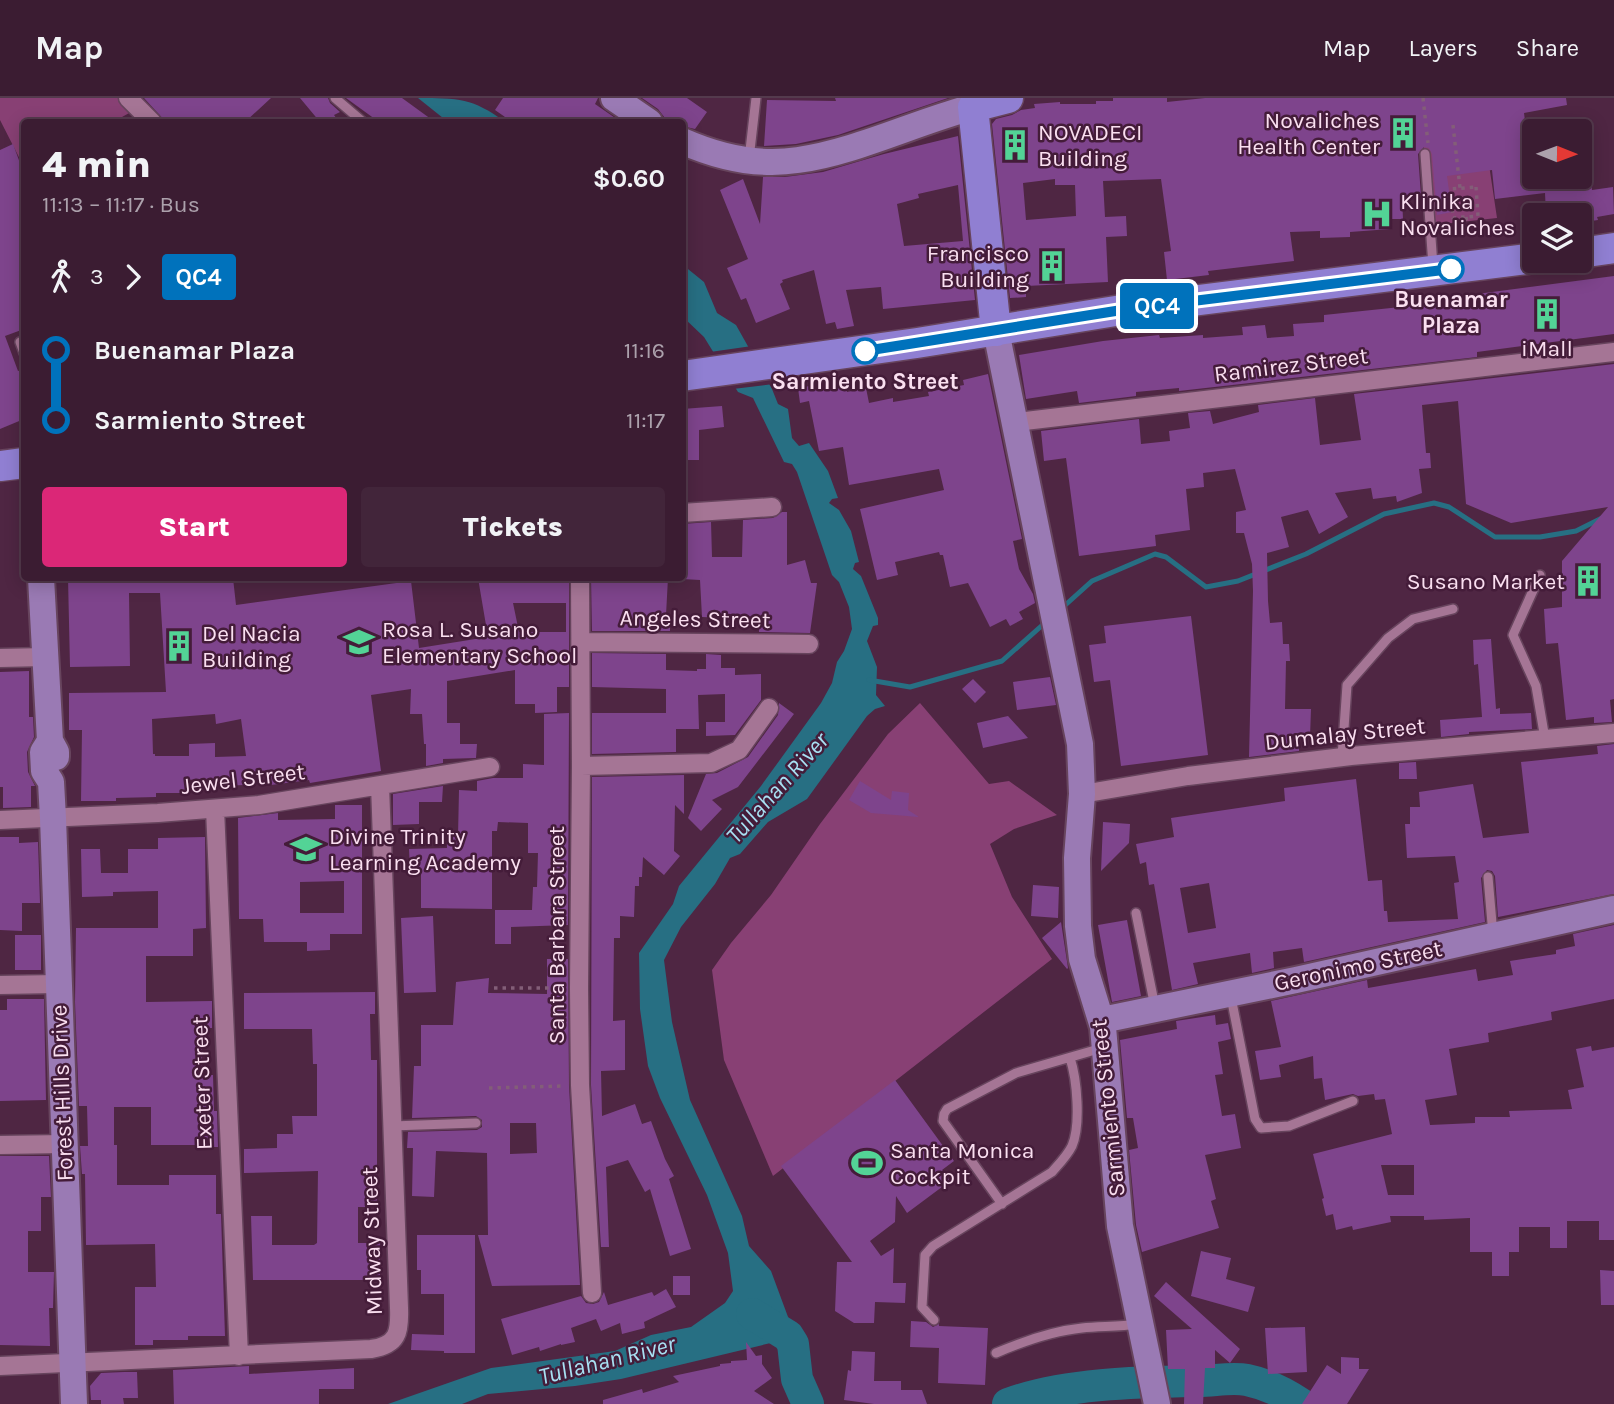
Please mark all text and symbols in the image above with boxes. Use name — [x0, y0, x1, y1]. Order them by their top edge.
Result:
text: Map — [35, 29, 103, 67]
text: Map — [1323, 34, 1371, 62]
text: Layers — [1409, 34, 1478, 62]
text: Share — [1516, 34, 1579, 62]
place label: Novaliches Health Center — [1237, 107, 1381, 160]
building icon: Novaliches Health Center — [1386, 116, 1420, 150]
place label: NOVADECI Building — [1038, 119, 1142, 172]
north arrow — [1522, 119, 1592, 189]
map controls — [1522, 119, 1592, 273]
building icon: NOVADECI Building — [998, 128, 1032, 162]
text: 4 min — [42, 142, 151, 187]
text: $0.60 — [593, 163, 665, 194]
place label: Klinika Novaliches — [1400, 188, 1515, 241]
text: 11:13 – 11:17 · Bus — [42, 191, 200, 218]
hospital icon: Klinika Novaliches — [1360, 197, 1394, 231]
button: layers — [1522, 203, 1592, 273]
place label: Francisco Building — [927, 240, 1029, 293]
building icon: Francisco Building — [1035, 249, 1069, 283]
marker: Buenamar Plaza — [1438, 256, 1464, 282]
icon: walk — [42, 258, 80, 296]
icon: forward — [114, 258, 152, 296]
text: 3 — [90, 263, 104, 290]
text: QC4 — [176, 263, 222, 291]
line badge: QC4 — [1117, 283, 1197, 329]
place label: Buenamar Plaza — [1394, 286, 1508, 339]
text: QC4 — [1134, 292, 1180, 320]
building icon: iMall — [1530, 297, 1564, 331]
text: Buenamar Plaza — [94, 335, 295, 366]
place label: iMall — [1521, 335, 1573, 362]
text: 11:16 — [624, 337, 665, 364]
marker: Sarmiento Street — [852, 338, 878, 364]
street label: Ramirez Street — [1213, 342, 1370, 388]
place label: Sarmiento Street — [771, 368, 959, 395]
text: Sarmiento Street — [94, 405, 306, 436]
text: 11:17 — [626, 407, 665, 434]
button: Start — [42, 487, 347, 567]
button: Tickets — [361, 487, 665, 567]
building icon: Susano Market — [1571, 564, 1605, 598]
place label: Susano Market — [1407, 568, 1565, 595]
street label: Angeles Street — [619, 604, 771, 634]
place label: Rosa L. Susano Elementary School — [382, 616, 577, 669]
place label: Del Nacia Building — [202, 620, 301, 673]
school or university icon: Rosa L. Susano Elementary School — [342, 625, 376, 659]
building icon: Del Nacia Building — [162, 629, 196, 663]
street label: Dumalay Street — [1263, 712, 1427, 756]
water label: Tullahan River — [720, 726, 835, 849]
street label: Jewel Street — [180, 758, 307, 800]
place label: Divine Trinity Learning Academy — [329, 823, 521, 876]
street label: Santa Barbara Street — [543, 825, 570, 1044]
school or university icon: Divine Trinity Learning Academy — [289, 832, 323, 866]
street label: Geronimo Street — [1272, 935, 1445, 997]
street label: Forest Hills Drive — [45, 1004, 79, 1182]
street label: Exeter Street — [186, 1015, 218, 1150]
street label: Sarmiento Street — [1085, 1017, 1131, 1198]
place label: Santa Monica Cockpit — [890, 1137, 1035, 1190]
sports icon: Santa Monica Cockpit — [850, 1146, 884, 1180]
street label: Midway Street — [356, 1166, 388, 1316]
water label: Tullahan River — [536, 1329, 679, 1391]

